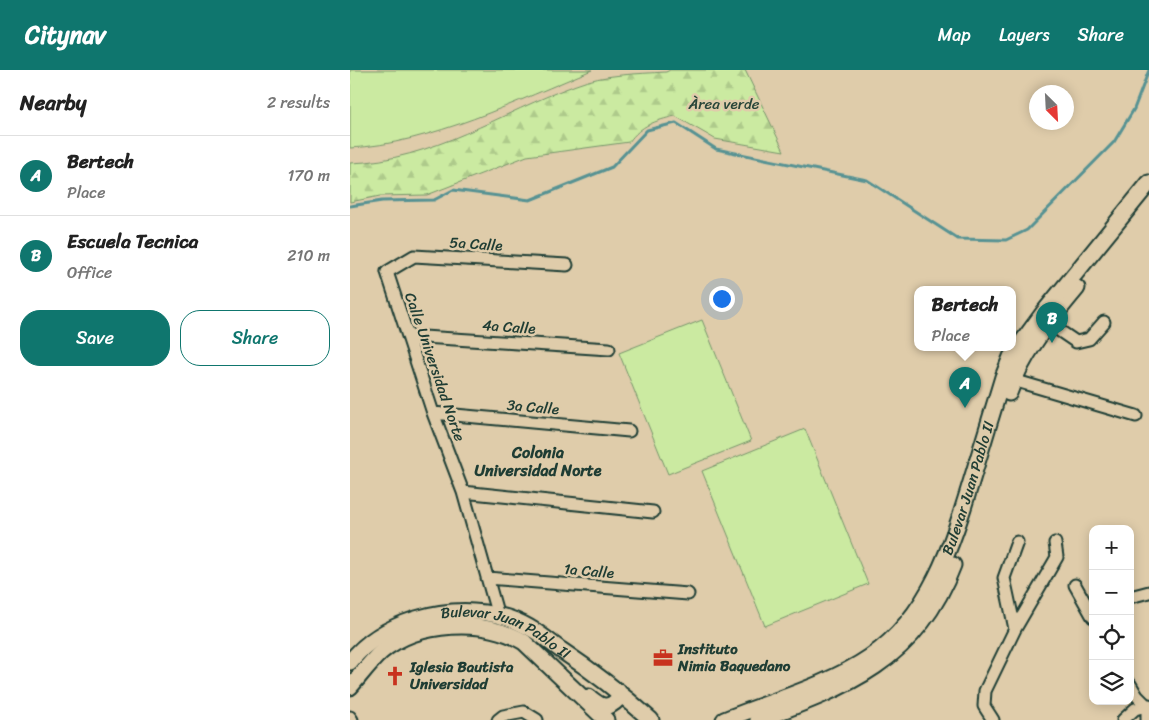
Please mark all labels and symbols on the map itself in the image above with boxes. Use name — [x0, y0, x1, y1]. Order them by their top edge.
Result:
north arrow — [1029, 85, 1074, 130]
park label: Àrea verde — [687, 91, 760, 117]
street label: 5a Calle — [449, 229, 503, 259]
your location — [709, 286, 735, 312]
street label: Calle Universidad Norte — [397, 289, 473, 445]
pin: B — [1036, 302, 1068, 343]
street label: 4a Calle — [481, 312, 537, 342]
pin: A — [949, 367, 981, 408]
street label: 3a Calle — [506, 392, 560, 422]
street label: Bulevar Juan Pablo II — [934, 417, 1002, 559]
district label: Colonia Universidad Norte — [474, 438, 602, 485]
street label: 1a Calle — [563, 556, 615, 586]
street label: Bulevar Juan Pablo II — [439, 599, 576, 666]
place label: Instituto Nimia Baquedano — [677, 636, 791, 679]
office icon: Instituto Nimia Baquedano — [652, 647, 674, 669]
place label: Iglesia Bautista Universidad — [409, 654, 514, 697]
church icon: Iglesia Bautista Universidad — [384, 665, 406, 687]

